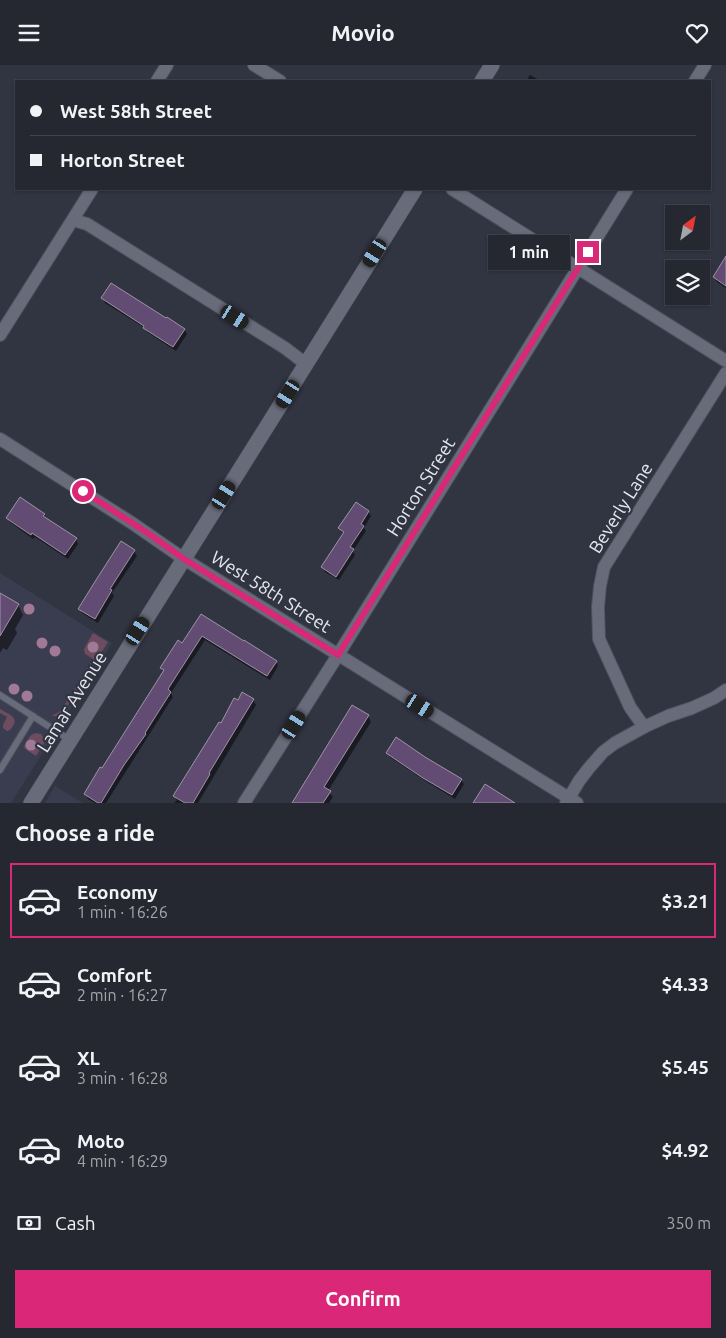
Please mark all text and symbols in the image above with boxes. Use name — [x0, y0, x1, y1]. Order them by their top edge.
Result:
icon: menu — [15, 19, 43, 47]
icon: heart — [683, 19, 711, 47]
text: Movio — [331, 20, 395, 45]
text: West 58th Street — [60, 100, 212, 122]
text: Horton Street — [60, 149, 185, 171]
north arrow — [665, 205, 710, 250]
map controls — [665, 205, 710, 305]
callout: 1 min — [488, 235, 570, 269]
car — [360, 236, 389, 270]
route end — [577, 241, 599, 263]
text: 1 min — [509, 243, 549, 261]
button: layers — [665, 260, 710, 305]
car — [218, 303, 251, 331]
car — [273, 377, 302, 411]
street label: Horton Street — [382, 434, 458, 539]
street label: Beverly Lane — [584, 458, 656, 556]
car — [209, 478, 238, 512]
route start — [72, 480, 94, 502]
street label: West 58th Street — [208, 546, 335, 636]
car — [123, 614, 152, 648]
street label: Lamar Avenue — [32, 647, 110, 755]
car — [403, 692, 436, 720]
car — [279, 708, 308, 742]
text: Choose a ride — [15, 820, 155, 845]
icon: car — [17, 878, 62, 923]
text: Economy — [77, 881, 158, 903]
text: $3.21 — [661, 890, 709, 912]
text: 1 min · 16:26 — [77, 903, 168, 921]
icon: car — [17, 961, 62, 1006]
text: Comfort — [77, 964, 152, 986]
text: $4.33 — [661, 973, 709, 995]
text: 2 min · 16:27 — [77, 986, 168, 1004]
icon: car — [17, 1044, 62, 1089]
text: XL — [77, 1047, 100, 1069]
text: $5.45 — [661, 1056, 709, 1078]
text: 3 min · 16:28 — [77, 1069, 168, 1087]
icon: car — [17, 1127, 62, 1172]
text: Moto — [77, 1130, 125, 1152]
text: $4.92 — [661, 1139, 709, 1161]
text: 4 min · 16:29 — [77, 1152, 168, 1170]
icon: cash — [15, 1209, 43, 1237]
text: Cash — [55, 1212, 96, 1234]
text: 350 m — [666, 1214, 711, 1232]
button: Confirm — [15, 1270, 711, 1328]

